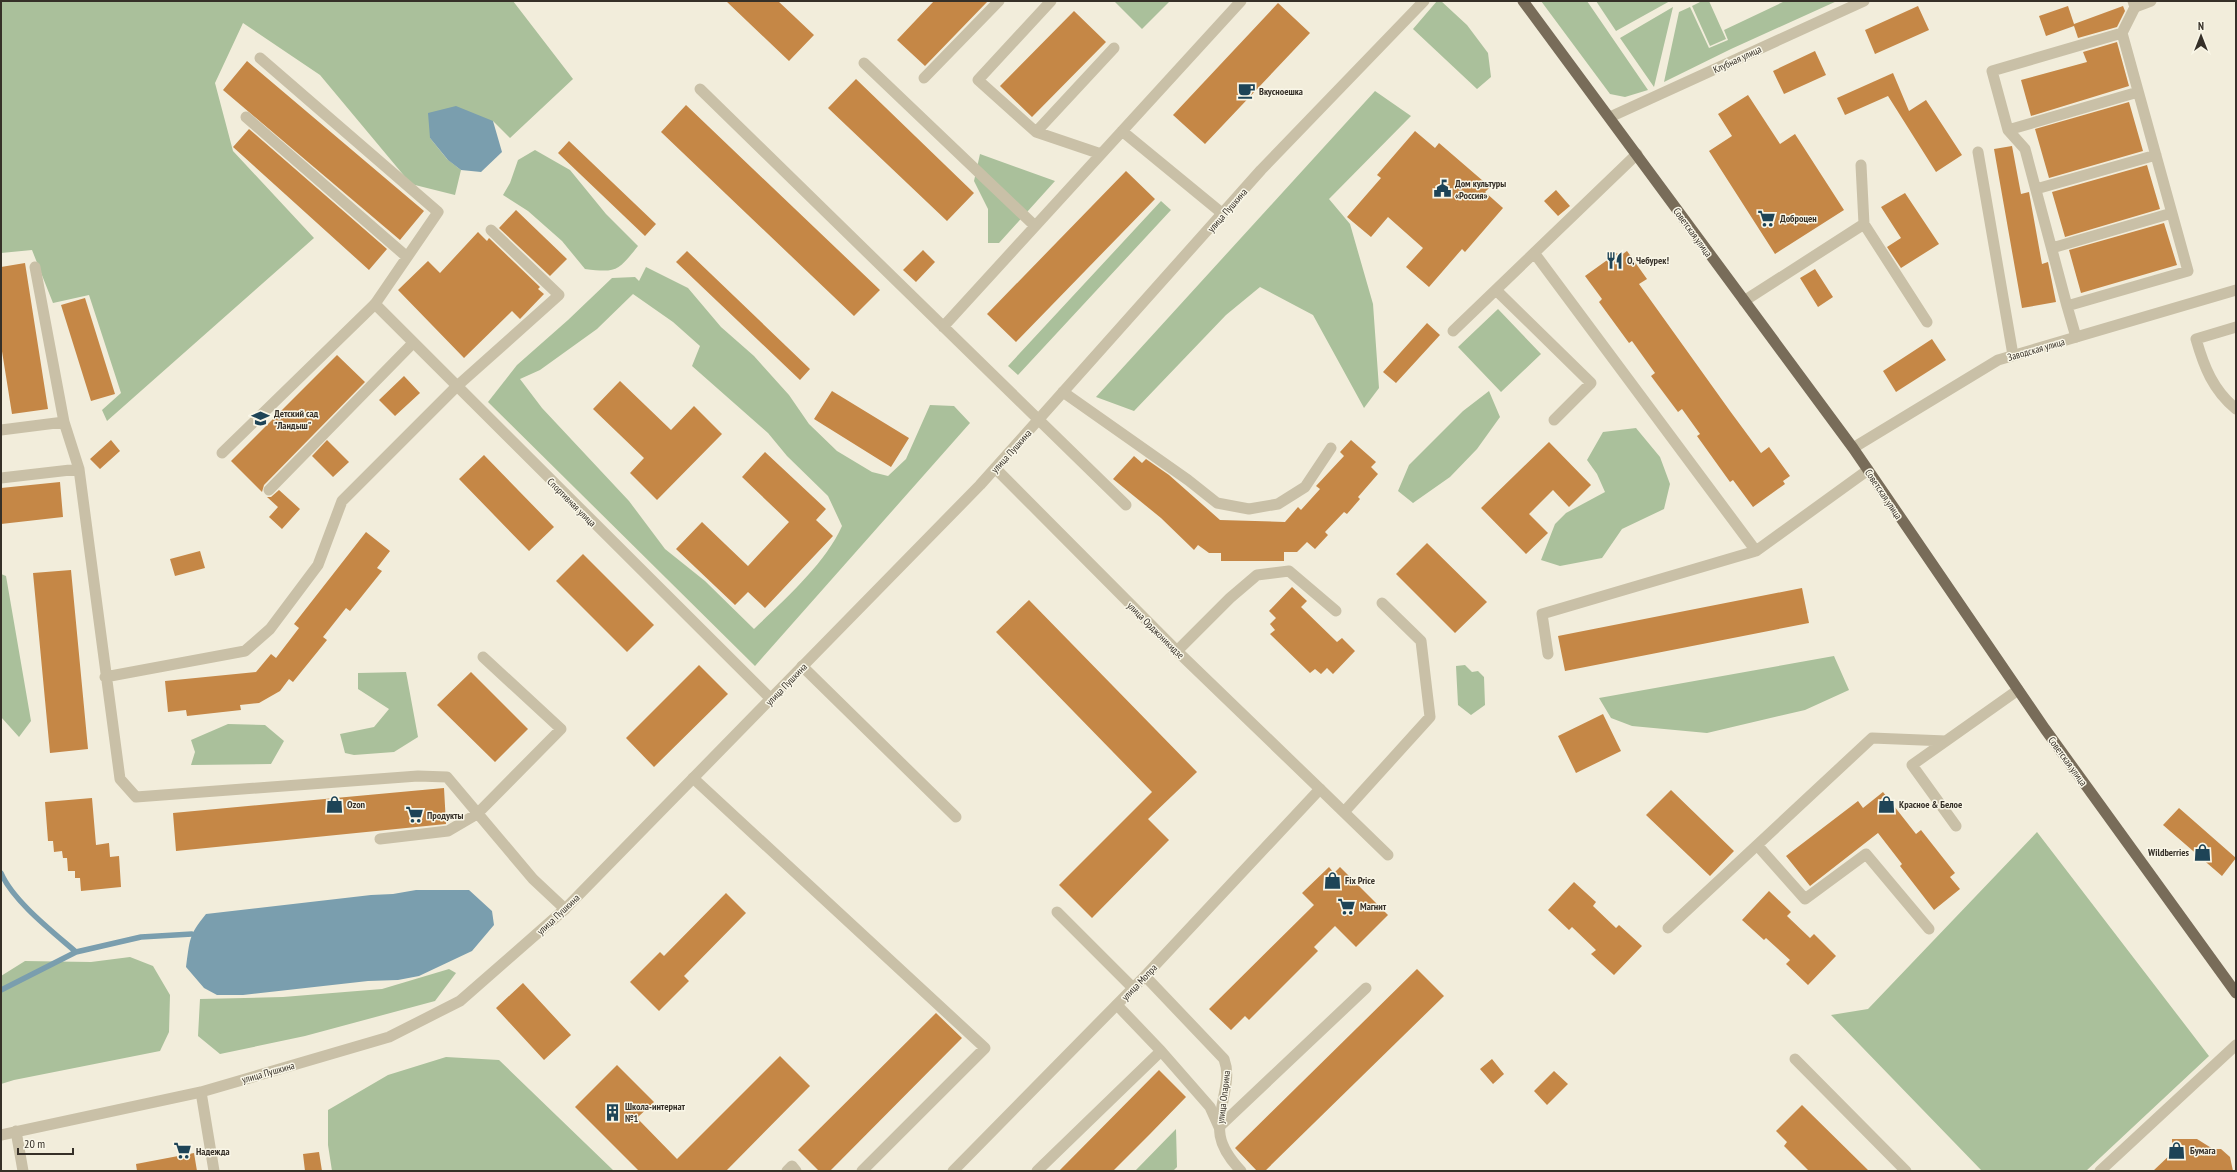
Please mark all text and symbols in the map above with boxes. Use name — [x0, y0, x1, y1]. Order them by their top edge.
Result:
north arrow — [2181, 16, 2221, 56]
text: N — [2198, 19, 2204, 33]
street label: Клубная улица — [1711, 43, 1763, 76]
cafe icon: Вкусноешка — [1236, 81, 1256, 101]
place label: Вкусноешка — [1259, 85, 1303, 98]
place label: Дом культуры «Россия» — [1455, 177, 1506, 202]
public building icon: Дом культуры «Россия» — [1432, 179, 1452, 199]
street label: улица Пушкина — [1205, 186, 1250, 235]
street label: Советская улица — [1670, 205, 1715, 259]
supermarket icon: Доброцен — [1757, 208, 1777, 228]
place label: Доброцен — [1780, 212, 1817, 225]
restaurant icon: О, Чебурек! — [1604, 250, 1624, 270]
place label: О, Чебурек! — [1627, 254, 1669, 267]
street label: Заводская улица — [2006, 335, 2066, 364]
place label: Детский сад "Ландыш" — [274, 407, 319, 432]
school or university icon: Детский сад "Ландыш" — [251, 409, 271, 429]
street label: улица Пушкина — [988, 427, 1034, 476]
street label: Советская улица — [1862, 467, 1905, 522]
street label: Спортивная улица — [544, 475, 599, 530]
street label: улица Орджоникидзе — [1124, 599, 1187, 662]
street label: улица Пушкина — [763, 660, 810, 708]
street label: Советская улица — [2045, 734, 2090, 788]
shop icon: Ozon — [324, 794, 344, 814]
shop icon: Красное & Белое — [1876, 794, 1896, 814]
place label: Ozon — [347, 798, 366, 811]
place label: Красное & Белое — [1899, 798, 1962, 811]
supermarket icon: Продукты — [404, 805, 424, 825]
place label: Продукты — [427, 809, 463, 822]
shop icon: Wildberries — [2192, 842, 2212, 862]
place label: Wildberries — [2147, 846, 2189, 859]
shop icon: Fix Price — [1322, 870, 1342, 890]
place label: Fix Price — [1345, 874, 1375, 887]
street label: улица Пушкина — [534, 891, 583, 938]
supermarket icon: Магнит — [1337, 896, 1357, 916]
place label: Магнит — [1360, 900, 1387, 913]
street label: улица Мопра — [1119, 961, 1160, 1003]
street label: улица Пушкина — [240, 1059, 296, 1086]
street label: улица Опарина — [1214, 1070, 1233, 1124]
place label: Школа-интернат №1 — [625, 1100, 686, 1125]
building icon: Школа-интернат №1 — [602, 1102, 622, 1122]
scale bar — [18, 1130, 73, 1156]
text: 20 m — [24, 1136, 45, 1151]
shop icon: Бумага — [2167, 1140, 2187, 1160]
supermarket icon: Надежда — [173, 1141, 193, 1161]
place label: Бумага — [2190, 1144, 2216, 1157]
place label: Надежда — [196, 1145, 230, 1158]

